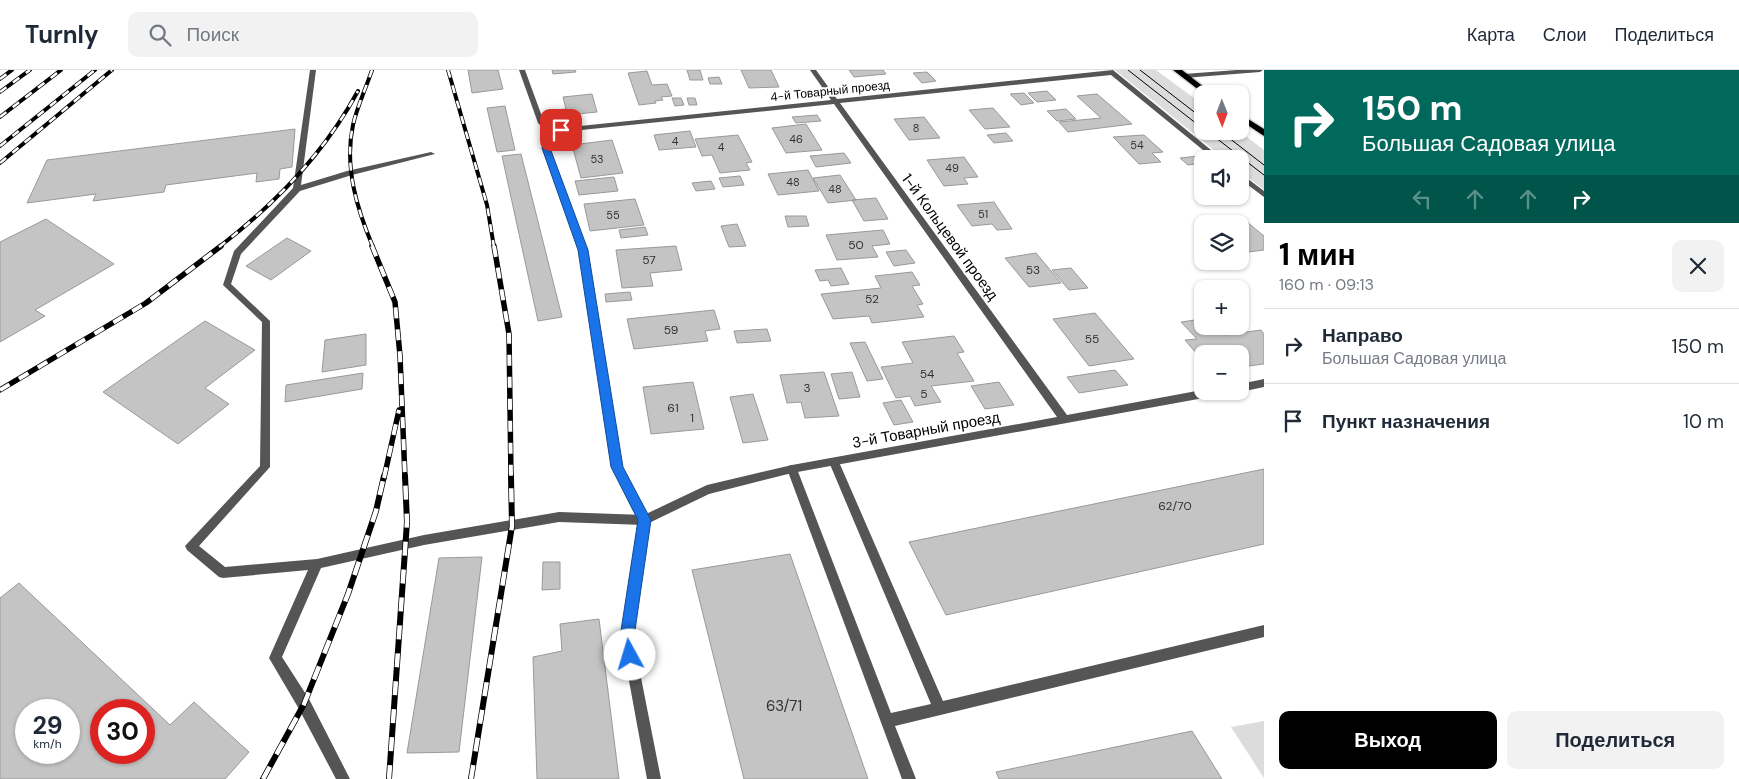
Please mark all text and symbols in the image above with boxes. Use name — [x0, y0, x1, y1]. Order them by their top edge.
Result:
search box — [128, 12, 478, 57]
text: Turnly — [25, 19, 98, 50]
icon: search — [146, 21, 174, 49]
text: Поиск — [186, 22, 239, 47]
text: Карта — [1467, 23, 1515, 47]
text: Слои — [1543, 23, 1587, 47]
text: Поделиться — [1615, 23, 1714, 47]
street label: 4-й Товарный проезд — [770, 77, 890, 105]
north arrow — [1194, 85, 1249, 140]
map controls — [1194, 85, 1249, 400]
text: 150 m — [1362, 85, 1462, 131]
icon: right — [1279, 90, 1344, 155]
pin — [540, 109, 582, 151]
icon: arrive — [547, 116, 575, 144]
house number: 8 — [913, 121, 919, 135]
text: Большая Садовая улица — [1362, 129, 1616, 158]
house number: 46 — [789, 132, 803, 146]
house number: 4 — [672, 134, 679, 148]
house number: 54 — [1130, 138, 1144, 152]
house number: 4 — [718, 140, 725, 154]
button: sound — [1194, 150, 1249, 205]
house number: 53 — [590, 152, 604, 166]
house number: 49 — [945, 161, 959, 175]
street label: 1-й Кольцевой проезд — [897, 170, 1003, 305]
house number: 48 — [786, 175, 800, 189]
house number: 48 — [828, 182, 842, 196]
icon: left — [1408, 185, 1436, 213]
icon: ahead — [1461, 185, 1489, 213]
icon: ahead — [1514, 185, 1542, 213]
icon: right — [1567, 185, 1595, 213]
house number: 51 — [978, 207, 988, 221]
house number: 55 — [606, 208, 620, 222]
button: layers — [1194, 215, 1249, 270]
text: 1 мин — [1279, 235, 1356, 274]
house number: 50 — [848, 237, 864, 253]
button: close — [1672, 240, 1724, 292]
house number: 57 — [642, 252, 656, 268]
house number: 53 — [1026, 262, 1040, 278]
text: 160 m · 09:13 — [1279, 274, 1374, 295]
button: + — [1194, 280, 1249, 335]
house number: 52 — [865, 291, 879, 307]
house number: 59 — [664, 322, 678, 338]
text: Направо — [1322, 323, 1403, 348]
house number: 55 — [1085, 331, 1099, 347]
icon: right — [1279, 332, 1307, 360]
text: 150 m — [1672, 334, 1724, 359]
button: − — [1194, 345, 1249, 400]
text: Большая Садовая улица — [1322, 348, 1506, 369]
house number: 54 — [920, 366, 934, 382]
house number: 3 — [803, 380, 811, 396]
house number: 5 — [920, 386, 928, 402]
house number: 61 — [667, 400, 679, 416]
street label: 3-й Товарный проезд — [851, 407, 1002, 453]
icon: arrive — [1279, 407, 1307, 435]
text: Пункт назначения — [1322, 409, 1490, 434]
text: 10 m — [1683, 409, 1724, 434]
house number: 1 — [690, 410, 694, 426]
house number: 62/70 — [1158, 498, 1192, 514]
position arrow — [603, 628, 655, 680]
house number: 63/71 — [766, 696, 802, 716]
speed limit sign: 30 — [90, 699, 155, 764]
text: 29 — [32, 709, 63, 742]
button: Выход — [1279, 711, 1497, 769]
button: Поделиться — [1507, 711, 1724, 769]
text: km/h — [33, 736, 62, 752]

